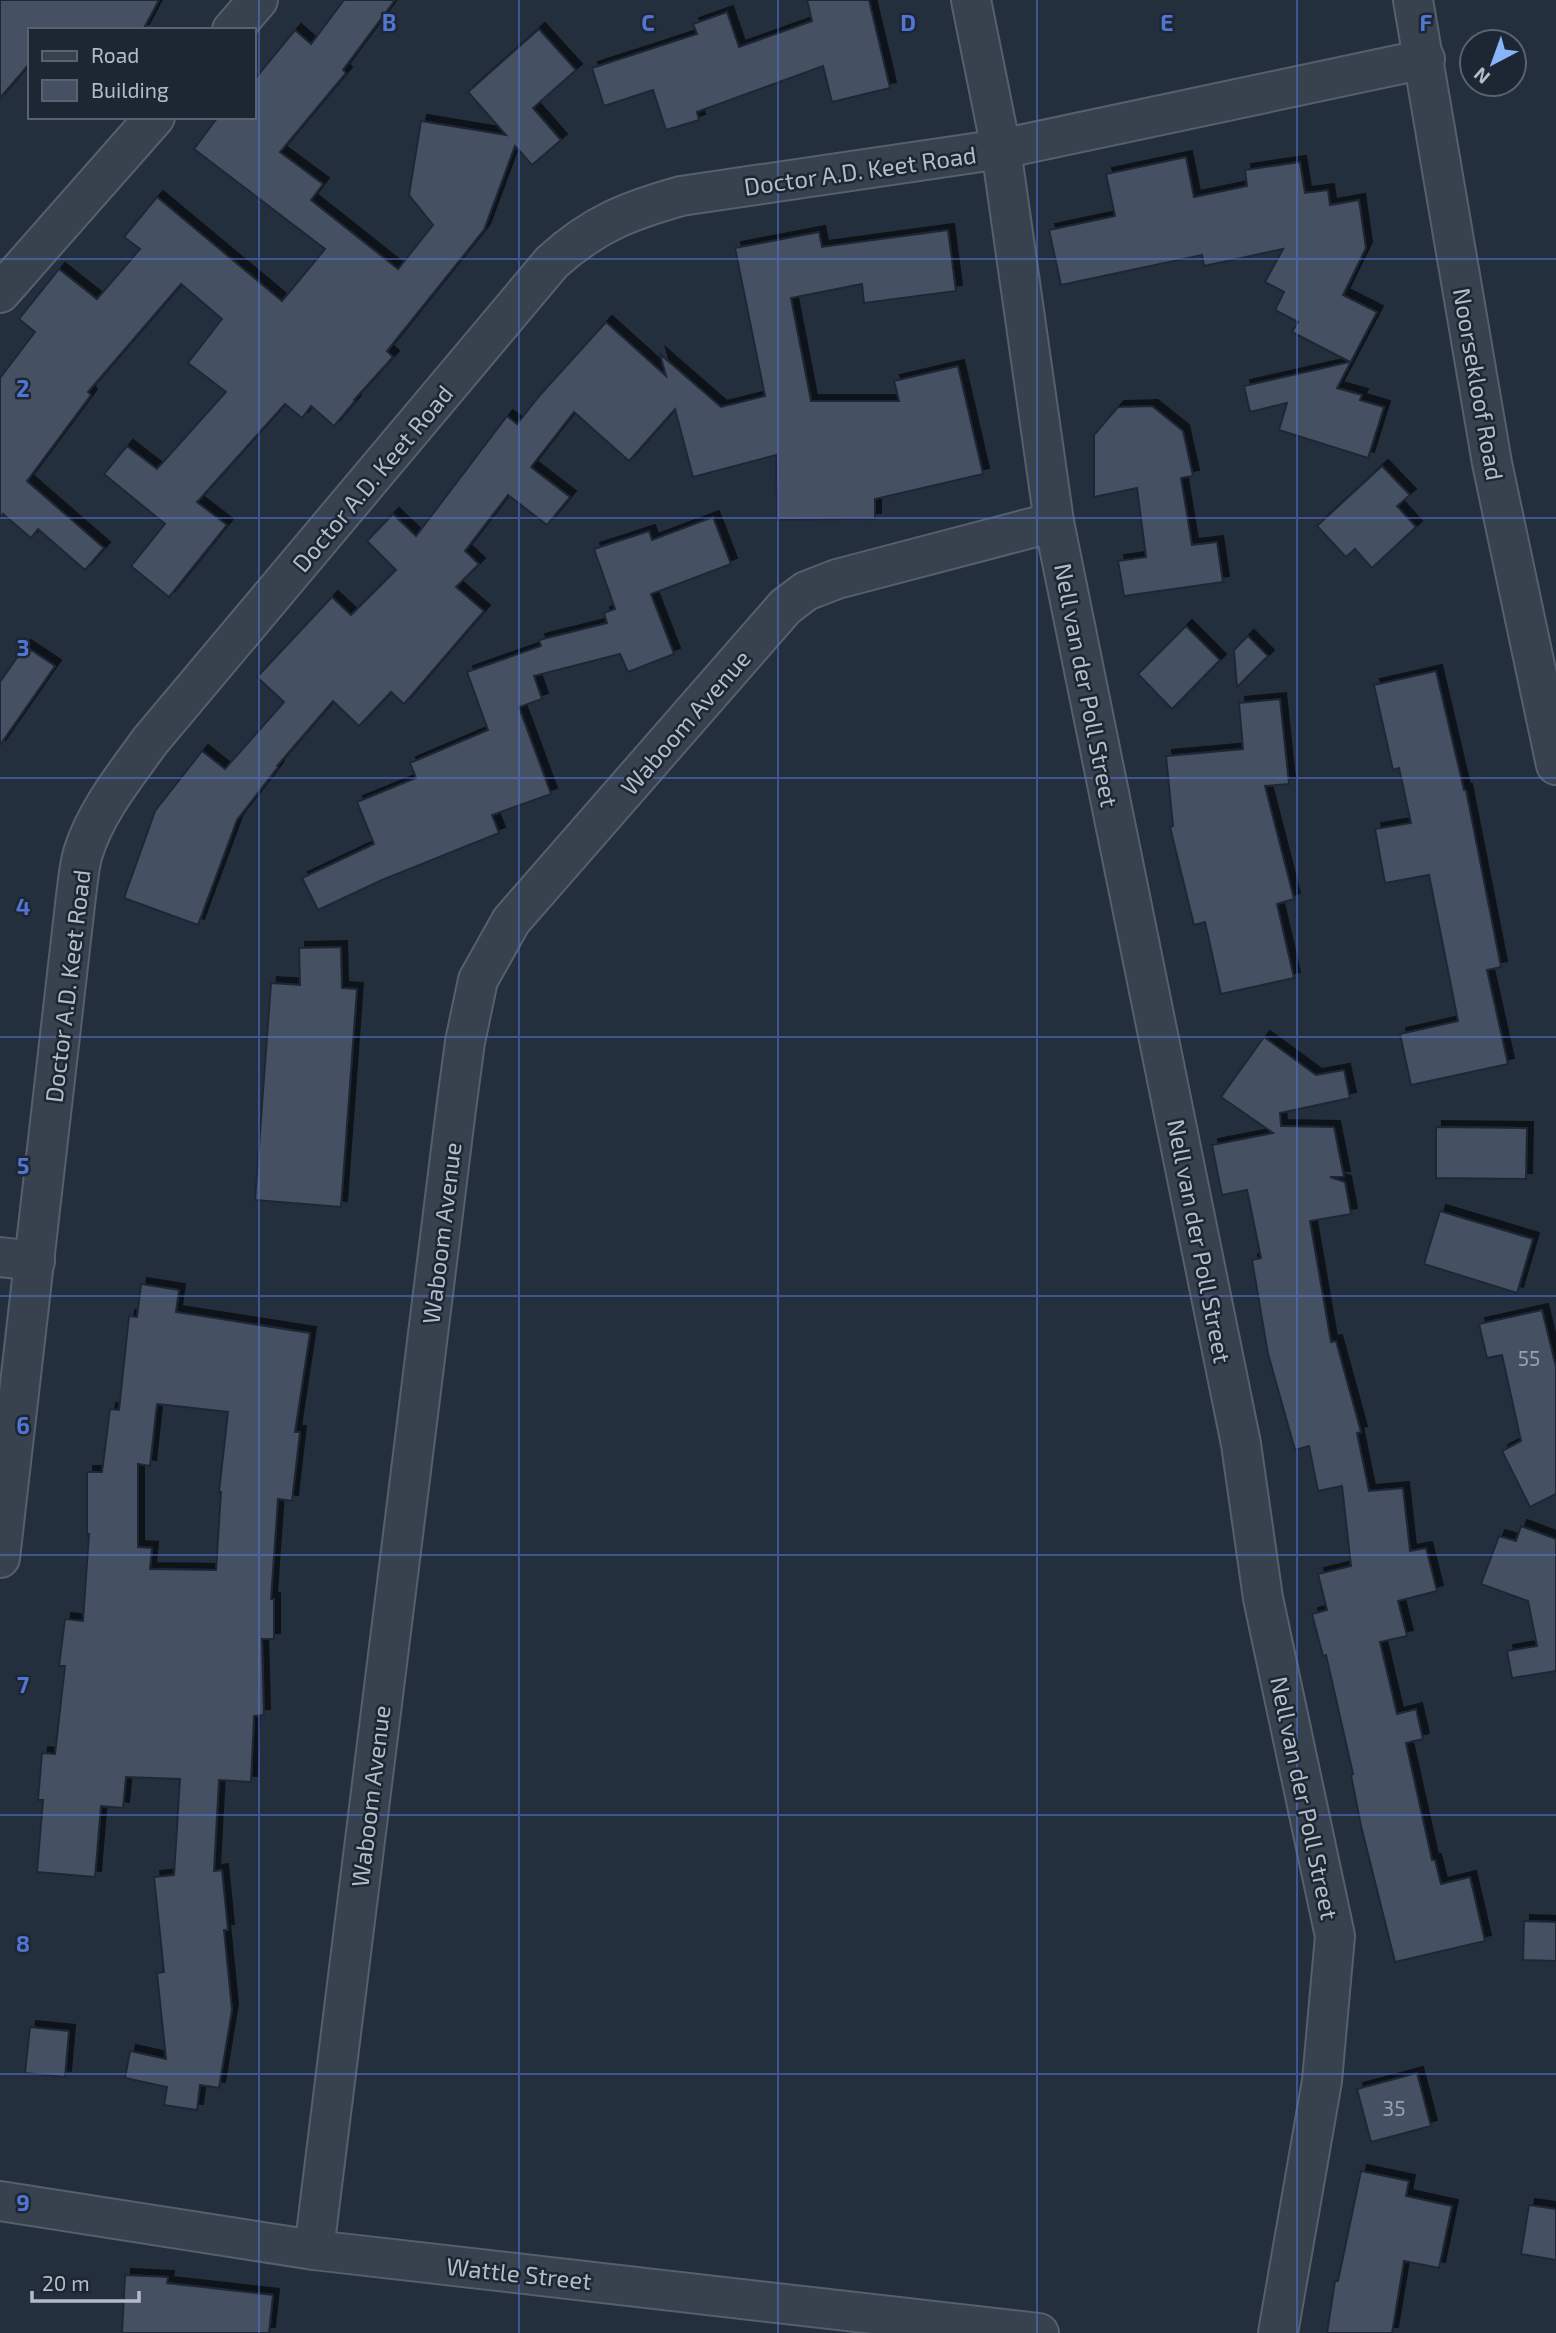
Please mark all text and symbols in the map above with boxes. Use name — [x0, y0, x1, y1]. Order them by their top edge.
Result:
text: B — [382, 8, 396, 36]
text: C — [641, 8, 655, 36]
text: D — [900, 8, 916, 36]
text: E — [1160, 8, 1174, 36]
text: F — [1420, 8, 1433, 36]
legend — [28, 28, 256, 119]
north arrow — [1458, 28, 1528, 98]
text: Road — [91, 42, 139, 67]
text: N — [1469, 63, 1494, 89]
text: Building — [91, 77, 169, 102]
street label: Doctor A.D. Keet Road — [742, 139, 978, 201]
street label: Noorsekloof Road — [1448, 286, 1510, 482]
text: 2 — [16, 374, 30, 402]
street label: Doctor A.D. Keet Road — [286, 379, 458, 577]
street label: Nell van der Poll Street — [1049, 561, 1125, 809]
text: 3 — [16, 633, 30, 661]
street label: Waboom Avenue — [614, 644, 756, 800]
street label: Doctor A.D. Keet Road — [38, 868, 96, 1104]
text: 4 — [16, 892, 30, 920]
street label: Nell van der Poll Street — [1162, 1117, 1238, 1365]
street label: Waboom Avenue — [415, 1141, 467, 1325]
text: 5 — [17, 1151, 29, 1179]
house number: 55 — [1518, 1345, 1540, 1370]
text: 6 — [16, 1411, 30, 1439]
text: 7 — [17, 1670, 29, 1698]
street label: Nell van der Poll Street — [1265, 1674, 1345, 1922]
street label: Waboom Avenue — [344, 1704, 396, 1888]
text: 8 — [16, 1929, 30, 1957]
house number: 35 — [1383, 2095, 1405, 2120]
text: 9 — [16, 2188, 30, 2216]
street label: Wattle Street — [445, 2251, 593, 2295]
scale bar — [32, 2260, 138, 2304]
text: 20 m — [42, 2270, 90, 2295]

